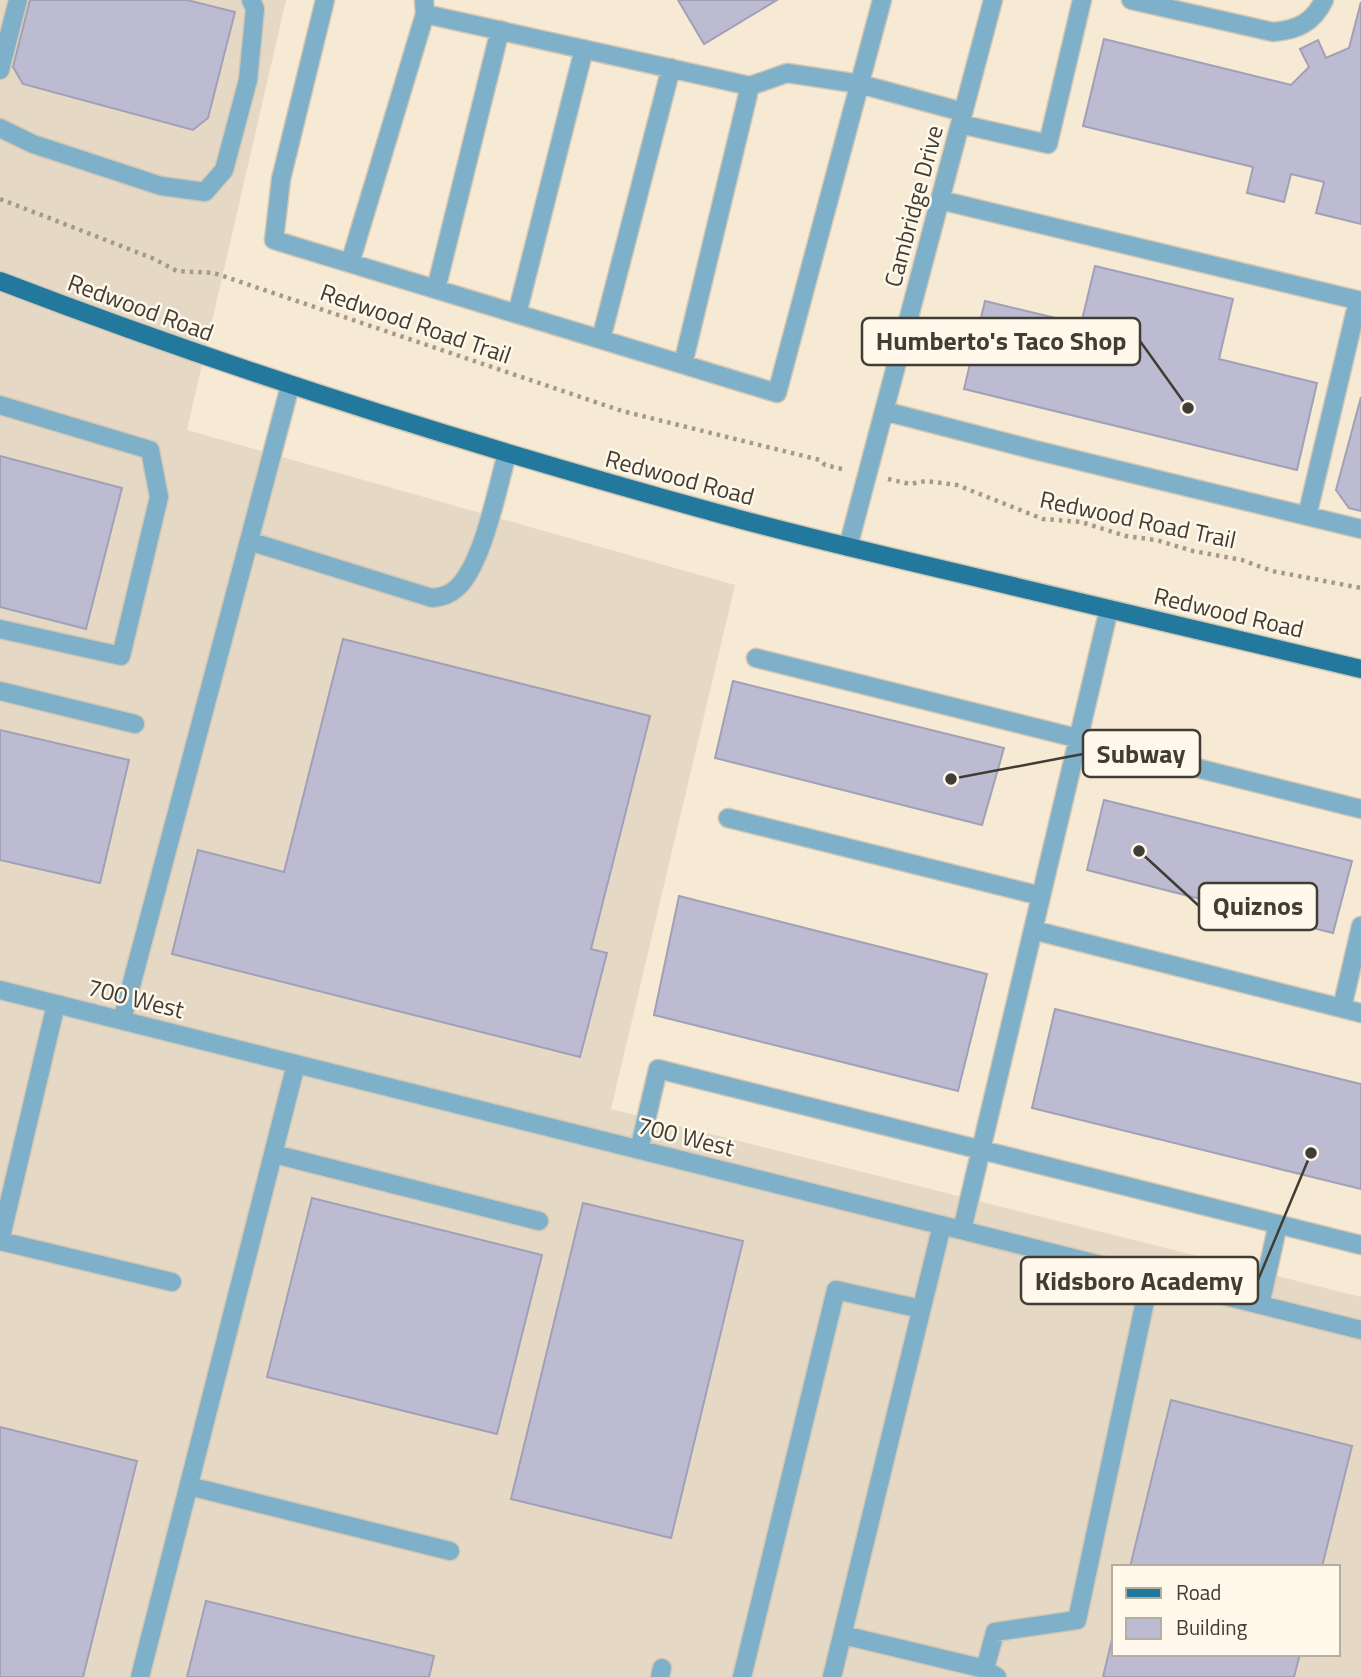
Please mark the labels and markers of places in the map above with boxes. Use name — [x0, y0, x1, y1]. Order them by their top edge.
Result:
callout: Humberto's Taco Shop — [862, 318, 1140, 365]
callout: Subway — [1083, 730, 1200, 777]
callout: Quiznos — [1199, 883, 1317, 930]
callout: Kidsboro Academy — [1021, 1257, 1258, 1304]

